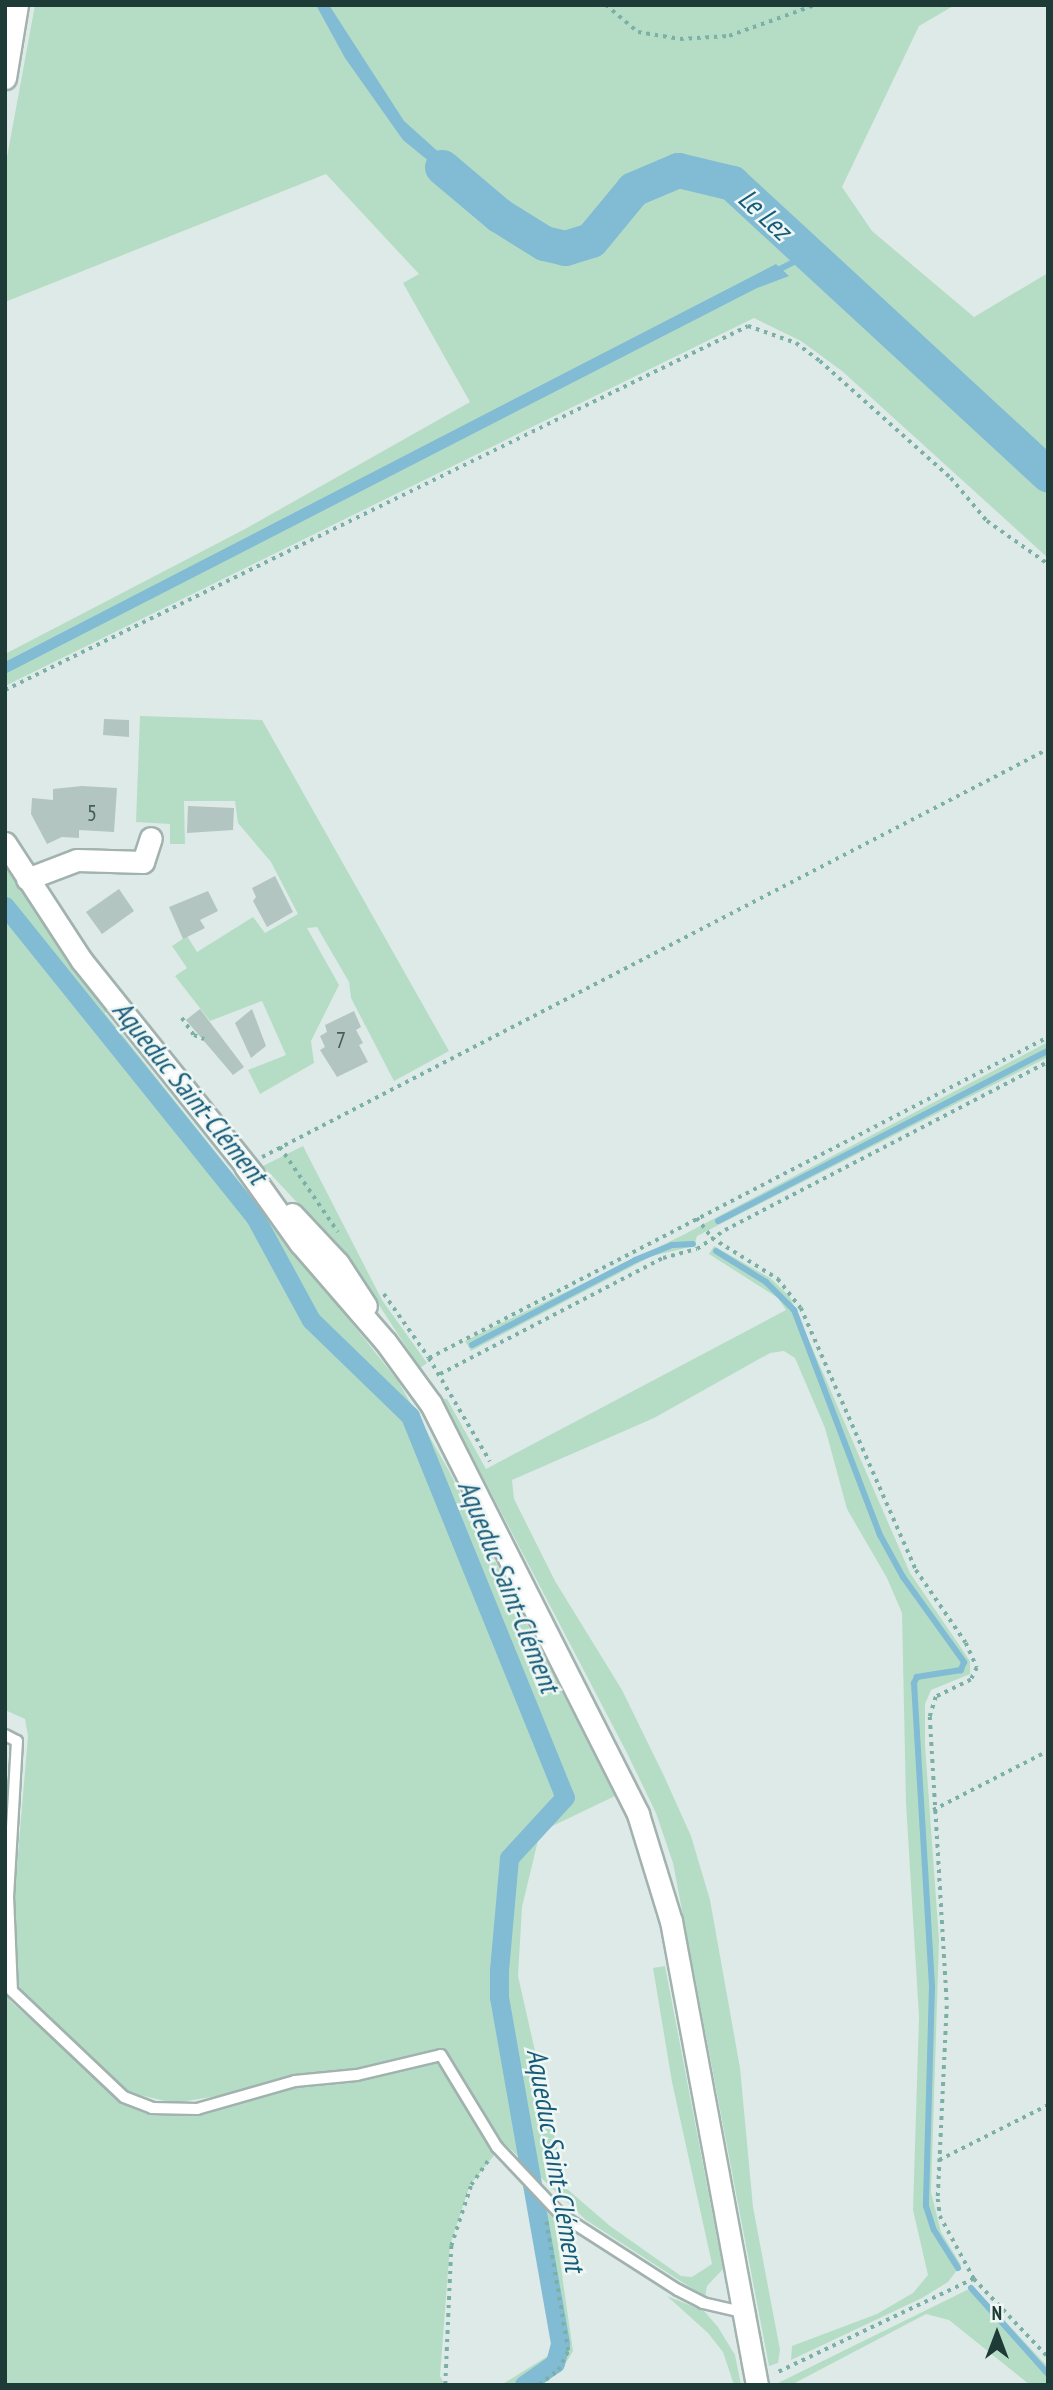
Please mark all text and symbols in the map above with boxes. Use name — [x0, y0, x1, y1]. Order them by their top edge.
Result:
water label: Le Lez — [732, 181, 798, 247]
house number: 5 — [87, 799, 97, 827]
water label: Aqueduc Saint-Clément — [106, 993, 274, 1191]
house number: 7 — [336, 1026, 346, 1054]
water label: Aqueduc Saint-Clément — [451, 1475, 567, 1697]
water label: Aqueduc Saint-Clément — [520, 2046, 592, 2274]
north arrow — [962, 2299, 1032, 2369]
text: N — [992, 2301, 1002, 2325]

